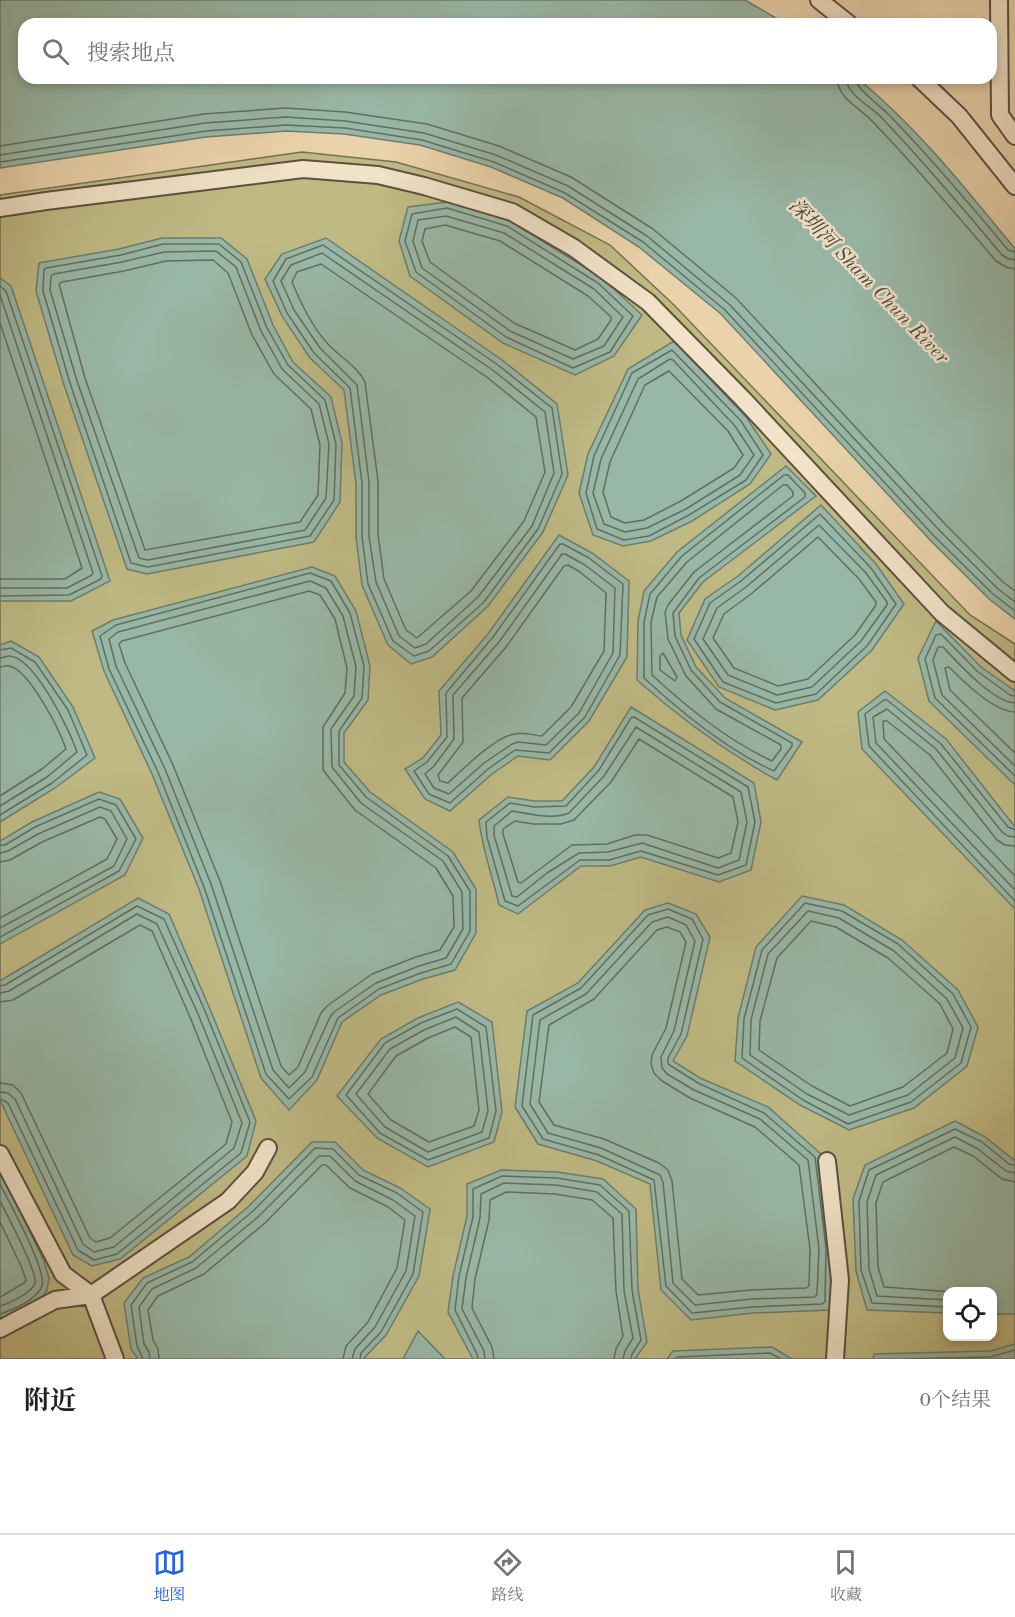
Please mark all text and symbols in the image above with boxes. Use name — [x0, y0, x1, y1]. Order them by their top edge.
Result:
search box — [18, 18, 997, 84]
icon: search — [39, 35, 72, 68]
text: 搜索地点 — [87, 43, 175, 65]
water label: 深圳河 Sham Chun River — [784, 194, 953, 368]
map controls — [943, 1287, 997, 1341]
button: locate — [943, 1287, 997, 1341]
text: 附近 — [24, 1389, 76, 1415]
text: 0个结果 — [919, 1391, 991, 1411]
tab: 地图 — [153, 1546, 186, 1606]
tab: 路线 — [491, 1546, 524, 1606]
tab: 收藏 — [829, 1546, 862, 1606]

